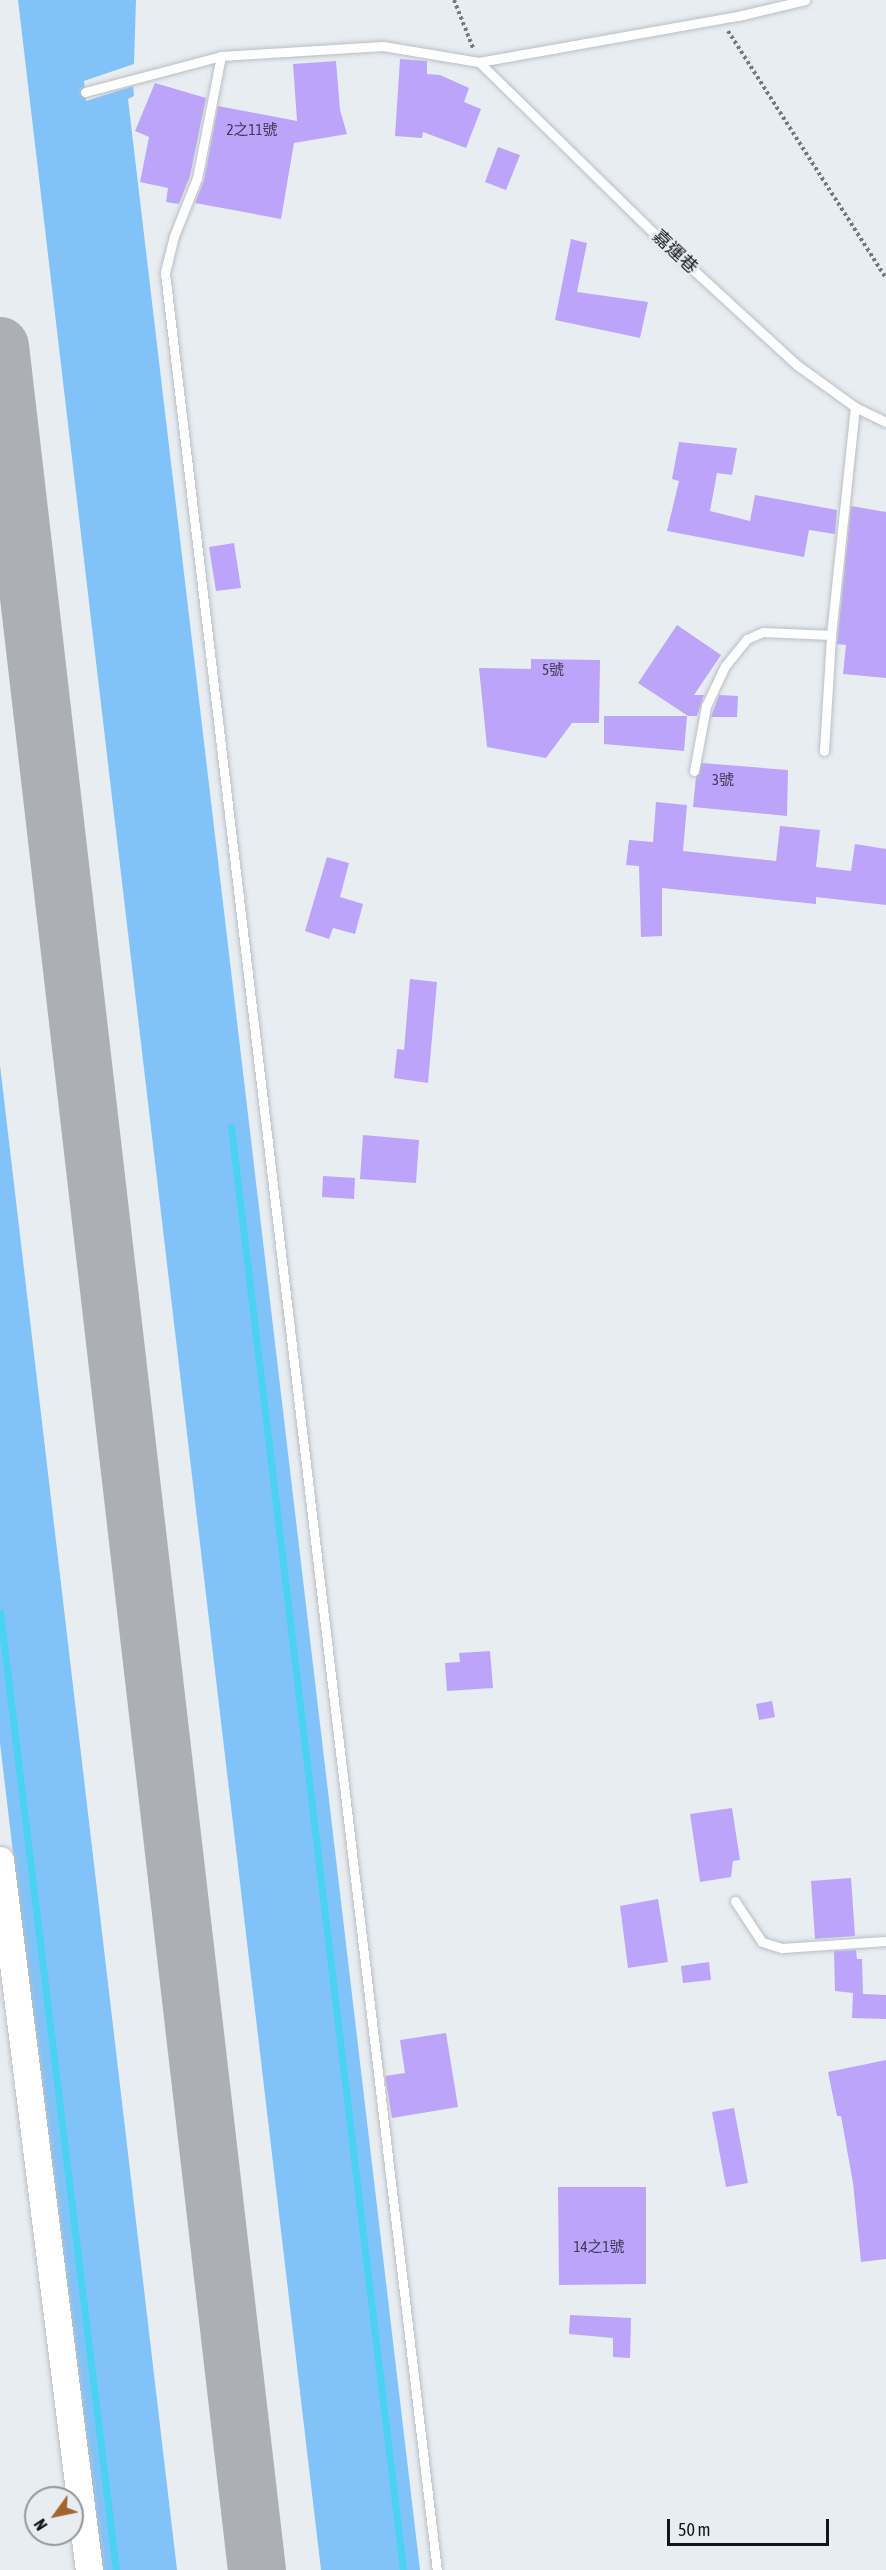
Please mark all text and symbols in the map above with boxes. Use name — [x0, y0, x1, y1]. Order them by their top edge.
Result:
house number: 2之11號 — [226, 121, 278, 139]
street label: 嘉運巷 — [648, 226, 702, 278]
house number: 5號 — [542, 661, 564, 679]
house number: 3號 — [712, 771, 734, 789]
house number: 14之1號 — [573, 2238, 625, 2256]
north arrow — [24, 2486, 84, 2546]
scale bar — [670, 2507, 832, 2545]
text: N — [30, 2516, 51, 2534]
text: 50 m — [678, 2519, 710, 2540]

